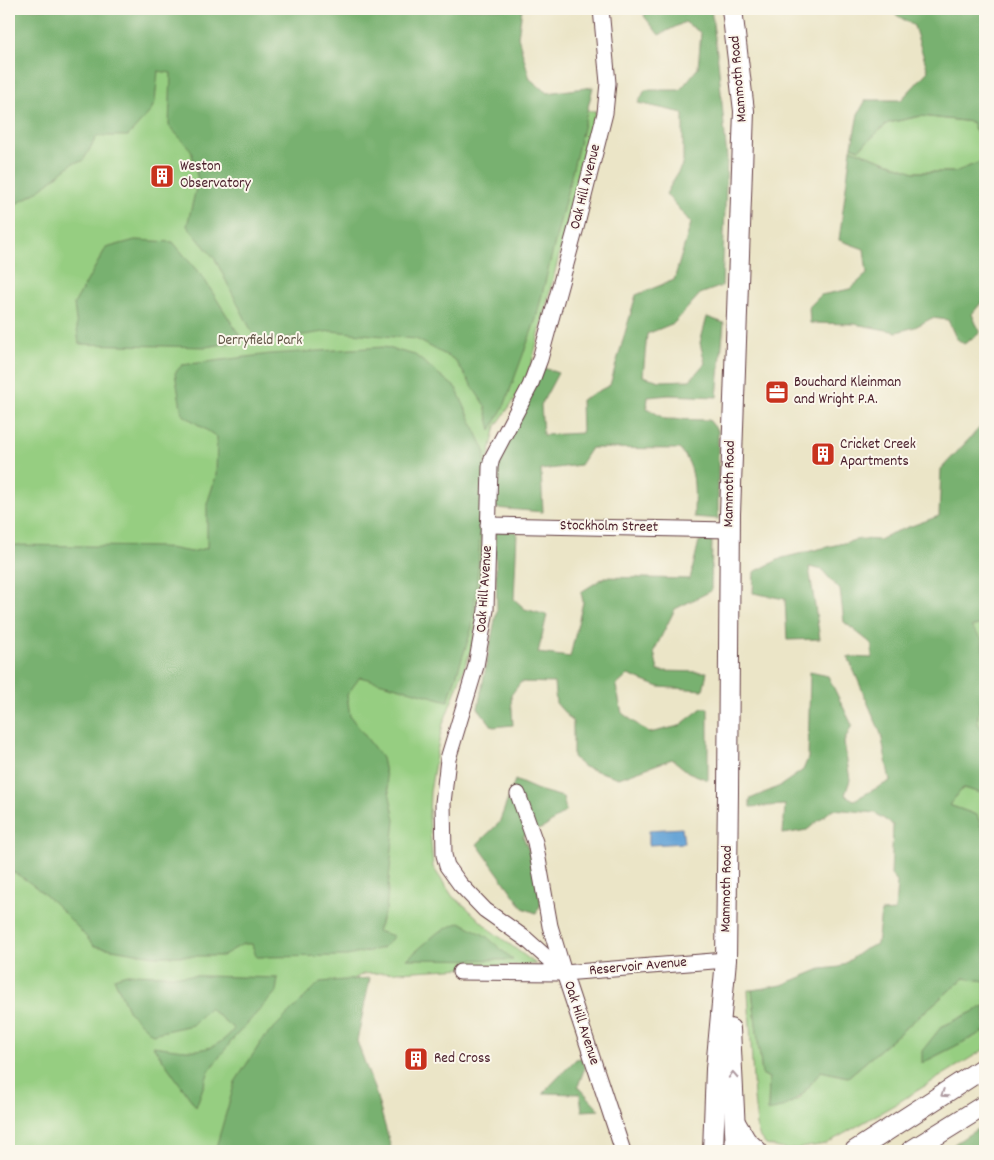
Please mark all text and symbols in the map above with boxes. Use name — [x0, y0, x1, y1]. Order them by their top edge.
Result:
street label: Mammoth Road — [724, 35, 754, 123]
street label: Oak Hill Avenue — [565, 142, 607, 232]
place label: Weston Observatory — [180, 156, 252, 195]
building icon: Weston Observatory — [149, 163, 175, 189]
park label: Derryfield Park — [218, 330, 302, 352]
place label: Bouchard Kleinman and Wright P.A. — [794, 372, 901, 411]
office icon: Bouchard Kleinman and Wright P.A. — [764, 379, 790, 405]
place label: Cricket Creek Apartments — [840, 434, 916, 473]
street label: Mammoth Road — [718, 440, 742, 528]
building icon: Cricket Creek Apartments — [810, 441, 836, 467]
street label: Stockholm Street — [560, 515, 659, 539]
street label: Oak Hill Avenue — [471, 544, 499, 633]
street label: Mammoth Road — [715, 845, 739, 933]
street label: Reservoir Avenue — [588, 952, 688, 982]
street label: Oak Hill Avenue — [557, 978, 605, 1068]
building icon: Red Cross — [403, 1046, 429, 1072]
place label: Red Cross — [434, 1048, 491, 1070]
one-way arrow — [727, 1071, 738, 1079]
one-way arrow — [941, 1087, 950, 1097]

